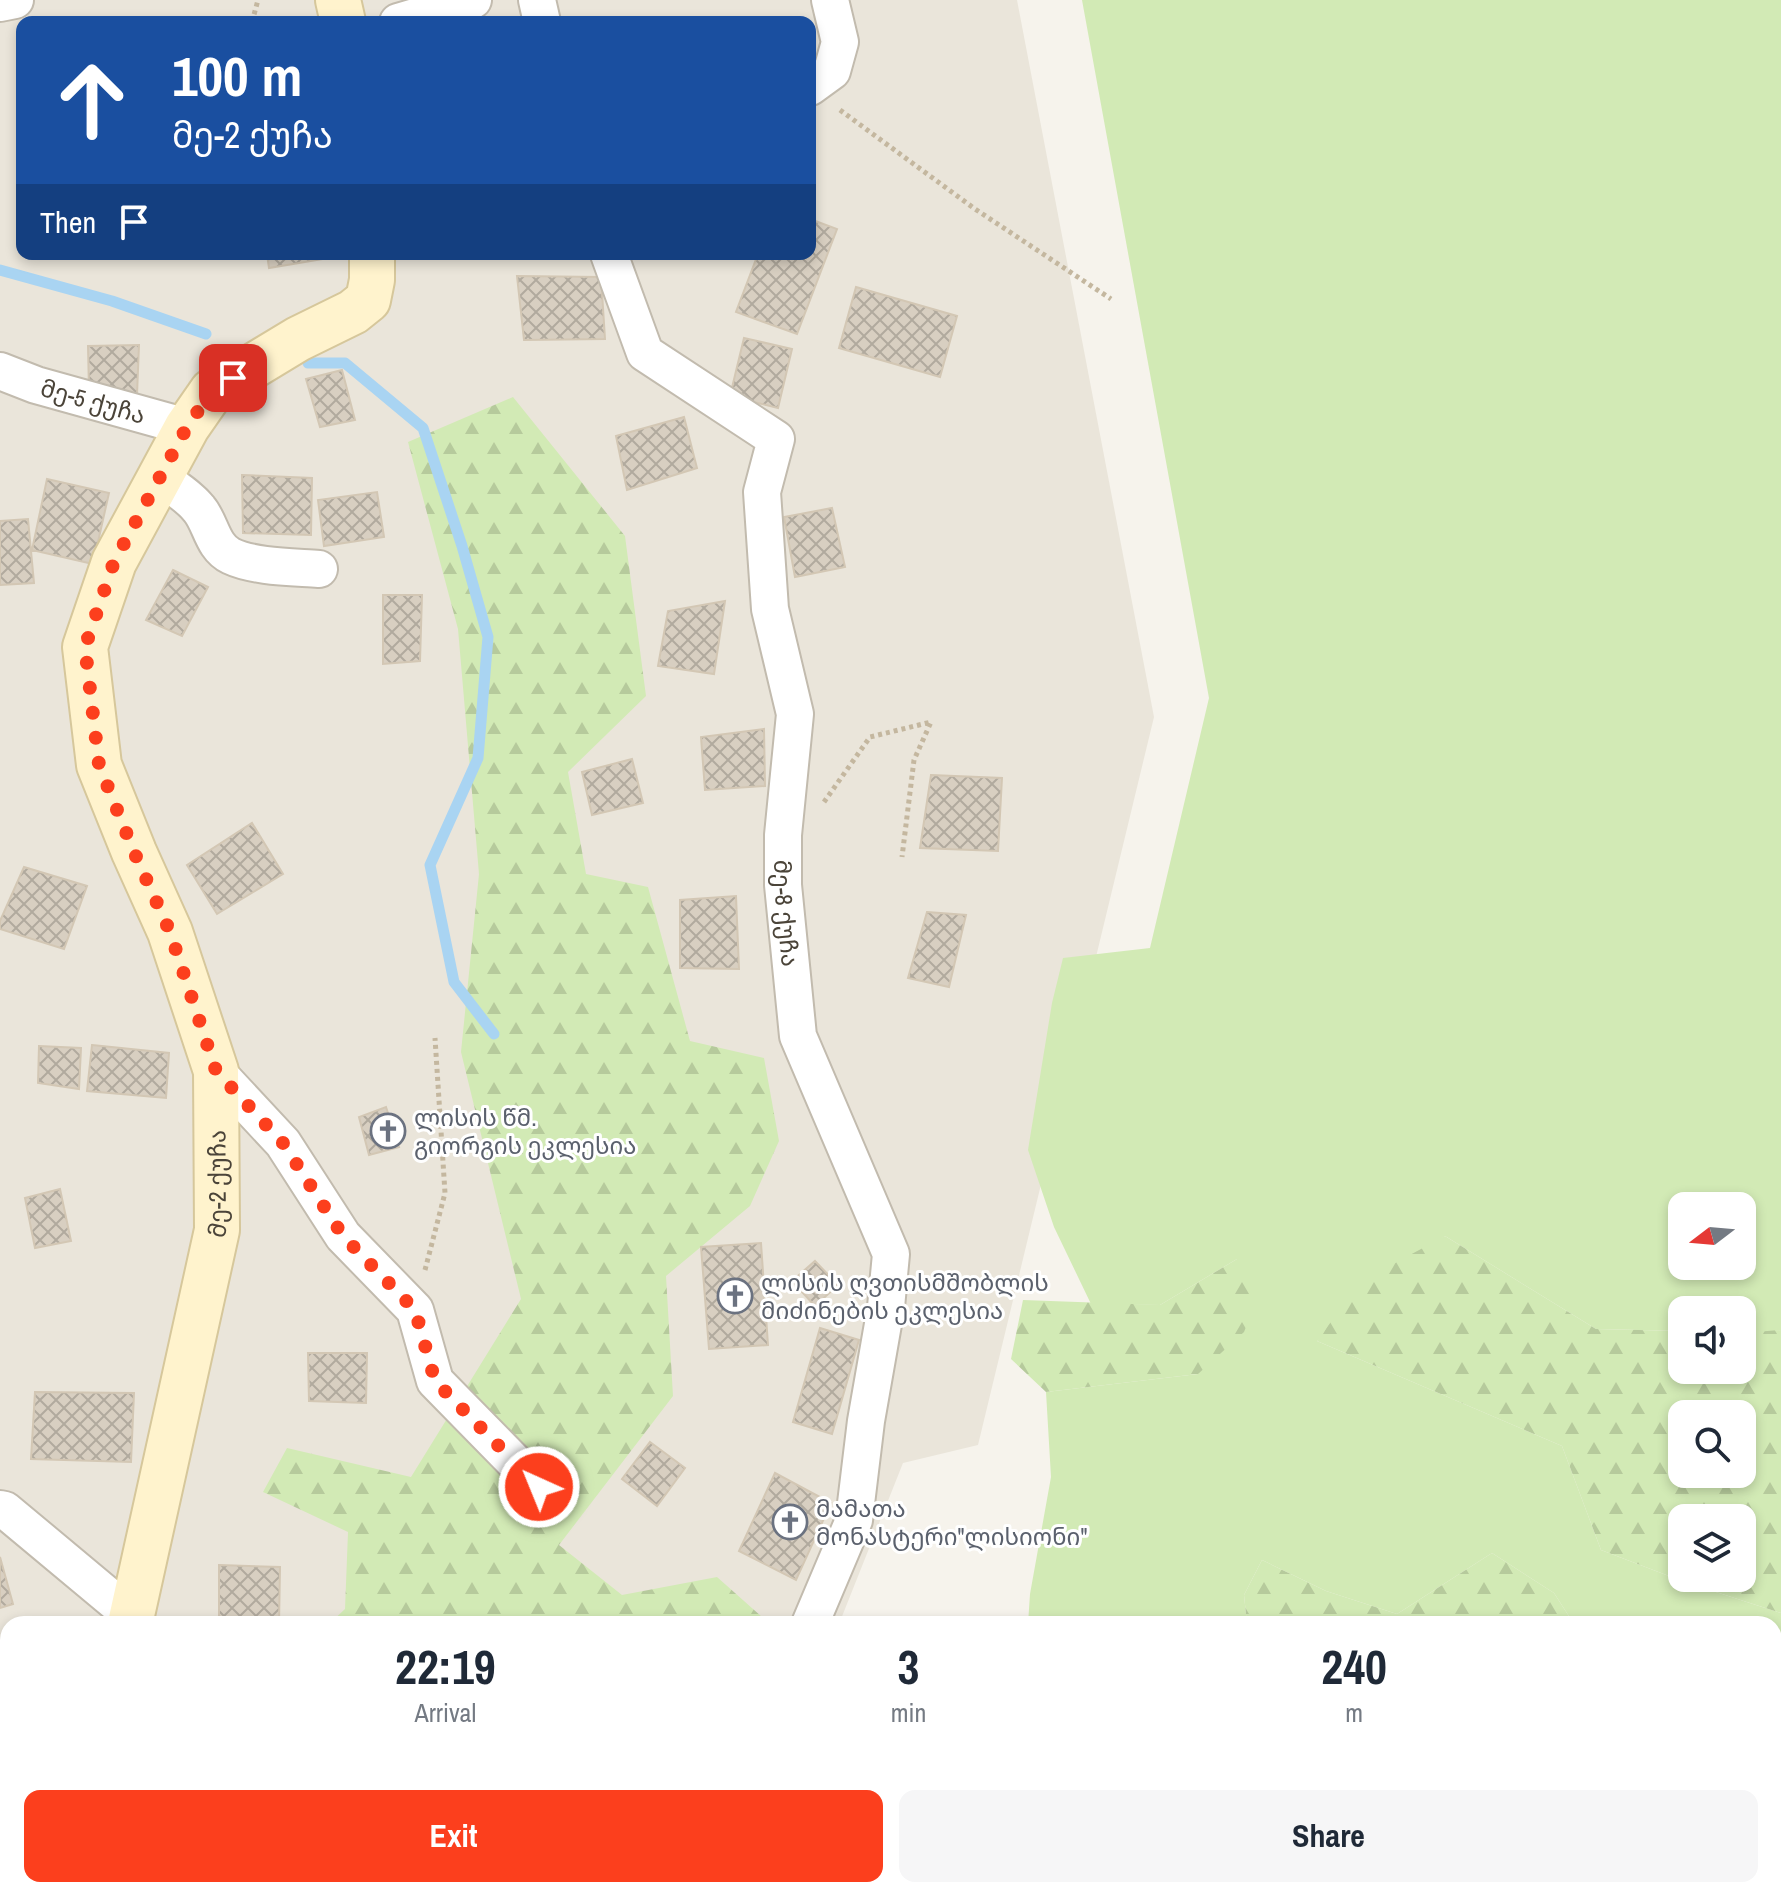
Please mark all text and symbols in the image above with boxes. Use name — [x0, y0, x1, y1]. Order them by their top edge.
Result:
text: 100 m — [172, 38, 302, 113]
icon: ahead — [40, 48, 144, 152]
text: მე-2 ქუჩა — [172, 111, 333, 159]
icon: arrive — [112, 200, 156, 244]
text: Then — [40, 202, 96, 242]
pin — [199, 344, 267, 412]
icon: arrive — [211, 356, 255, 400]
street label: მე-5 ქუჩა — [37, 371, 149, 431]
street label: მე-8 ქუჩა — [767, 860, 807, 968]
place label: ლისის წმ. გიორგის ეკლესია — [414, 1101, 636, 1161]
church icon: ლისის წმ. გიორგის ეკლესია — [369, 1112, 407, 1150]
street label: მე-2 ქუჩა — [200, 1130, 234, 1240]
north arrow — [1668, 1192, 1756, 1280]
map controls — [1668, 1192, 1756, 1592]
place label: ლისის ღვთისმშობლის მიძინების ეკლესია — [761, 1266, 1049, 1326]
church icon: ლისის ღვთისმშობლის მიძინების ეკლესია — [716, 1277, 754, 1315]
button: sound — [1668, 1296, 1756, 1384]
button: search — [1668, 1400, 1756, 1488]
position arrow — [497, 1445, 581, 1529]
place label: მამათა მონასტერი"ლისიონი" — [816, 1492, 1087, 1552]
church icon: მამათა მონასტერი"ლისიონი" — [771, 1503, 809, 1541]
button: layers — [1668, 1504, 1756, 1592]
text: 22:19 — [395, 1634, 496, 1699]
text: 3 — [898, 1634, 919, 1699]
text: 240 — [1321, 1634, 1387, 1699]
text: Arrival — [415, 1695, 476, 1730]
text: min — [891, 1695, 926, 1730]
text: m — [1345, 1695, 1363, 1730]
button: Exit — [24, 1790, 883, 1882]
button: Share — [899, 1790, 1758, 1882]

